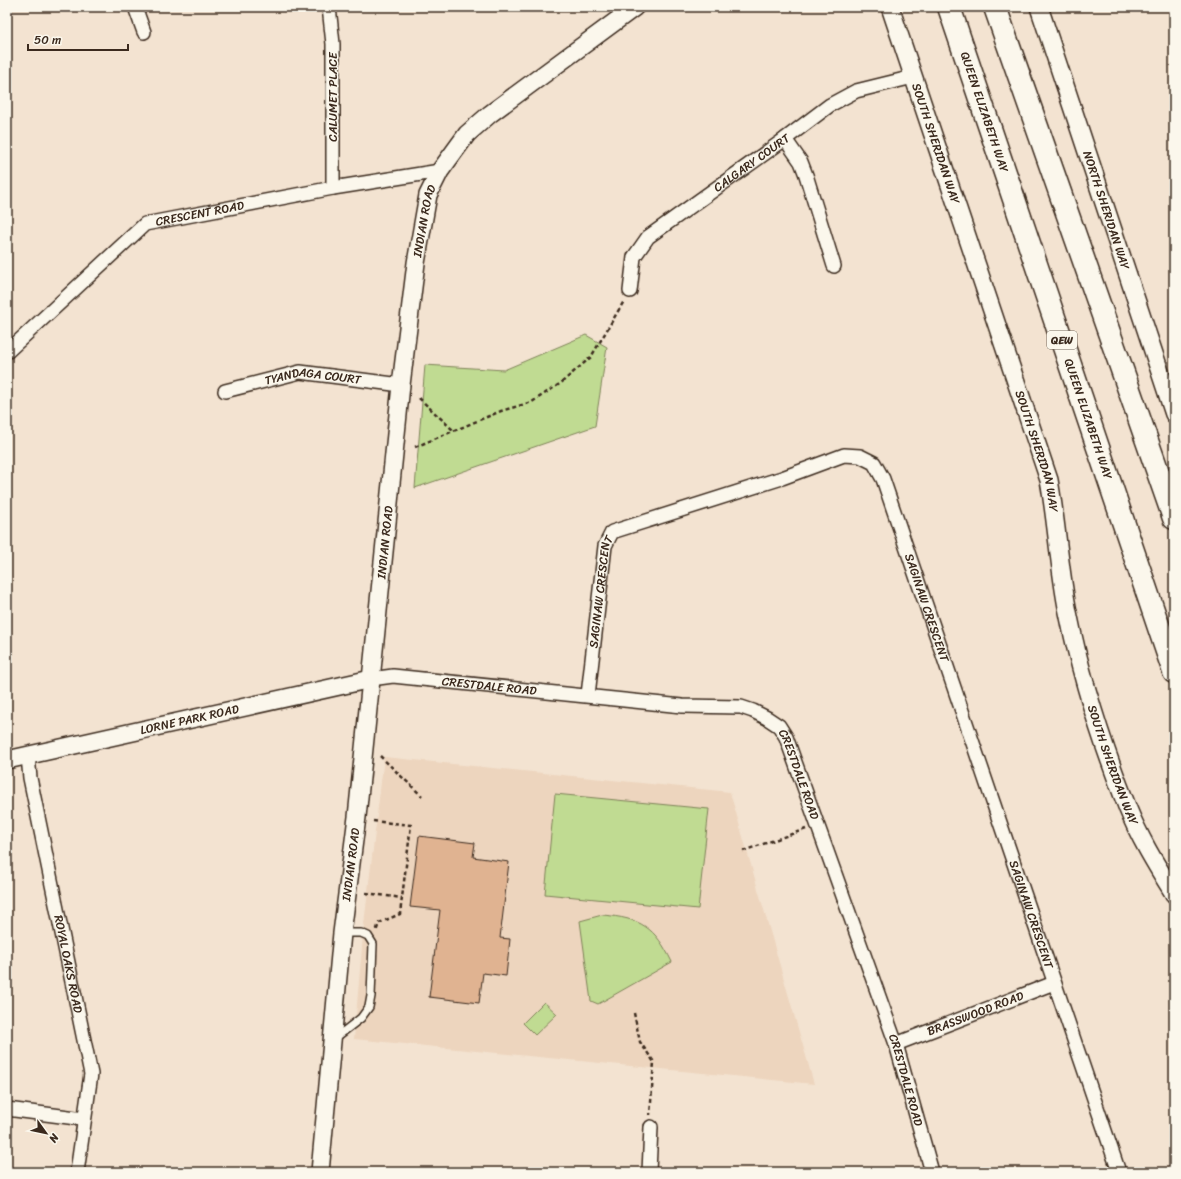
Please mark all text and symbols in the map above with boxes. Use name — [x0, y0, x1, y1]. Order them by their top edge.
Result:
scale bar — [28, 26, 128, 52]
text: 50 m — [34, 29, 61, 51]
street label: QUEEN ELIZABETH WAY — [954, 49, 1015, 176]
street label: CALUMET PLACE — [322, 51, 344, 142]
street label: SOUTH SHERIDAN WAY — [905, 80, 967, 208]
street label: CALGARY COURT — [709, 128, 795, 198]
street label: NORTH SHERIDAN WAY — [1076, 148, 1136, 273]
street label: INDIAN ROAD — [406, 180, 443, 260]
street label: CRESCENT ROAD — [154, 194, 247, 233]
road number: QEW — [1047, 331, 1077, 349]
street label: QUEEN ELIZABETH WAY — [1058, 356, 1119, 483]
street label: TYANDAGA COURT — [262, 361, 363, 392]
street label: SOUTH SHERIDAN WAY — [1009, 387, 1065, 515]
street label: INDIAN ROAD — [370, 504, 400, 581]
street label: SAGINAW CRESCENT — [582, 530, 620, 649]
street label: SAGINAW CRESCENT — [898, 550, 956, 666]
street label: CRESTDALE ROAD — [441, 670, 538, 702]
street label: LORNE PARK ROAD — [138, 698, 242, 741]
street label: SOUTH SHERIDAN WAY — [1081, 702, 1145, 830]
street label: CRESTDALE ROAD — [772, 724, 826, 823]
street label: INDIAN ROAD — [335, 826, 367, 903]
street label: SAGINAW CRESCENT — [1003, 857, 1060, 973]
street label: ROYAL OAKS ROAD — [47, 913, 89, 1016]
street label: BRASSWOOD ROAD — [924, 984, 1028, 1042]
street label: CRESTDALE ROAD — [882, 1031, 930, 1129]
north arrow — [26, 1113, 66, 1153]
text: N — [44, 1129, 65, 1147]

